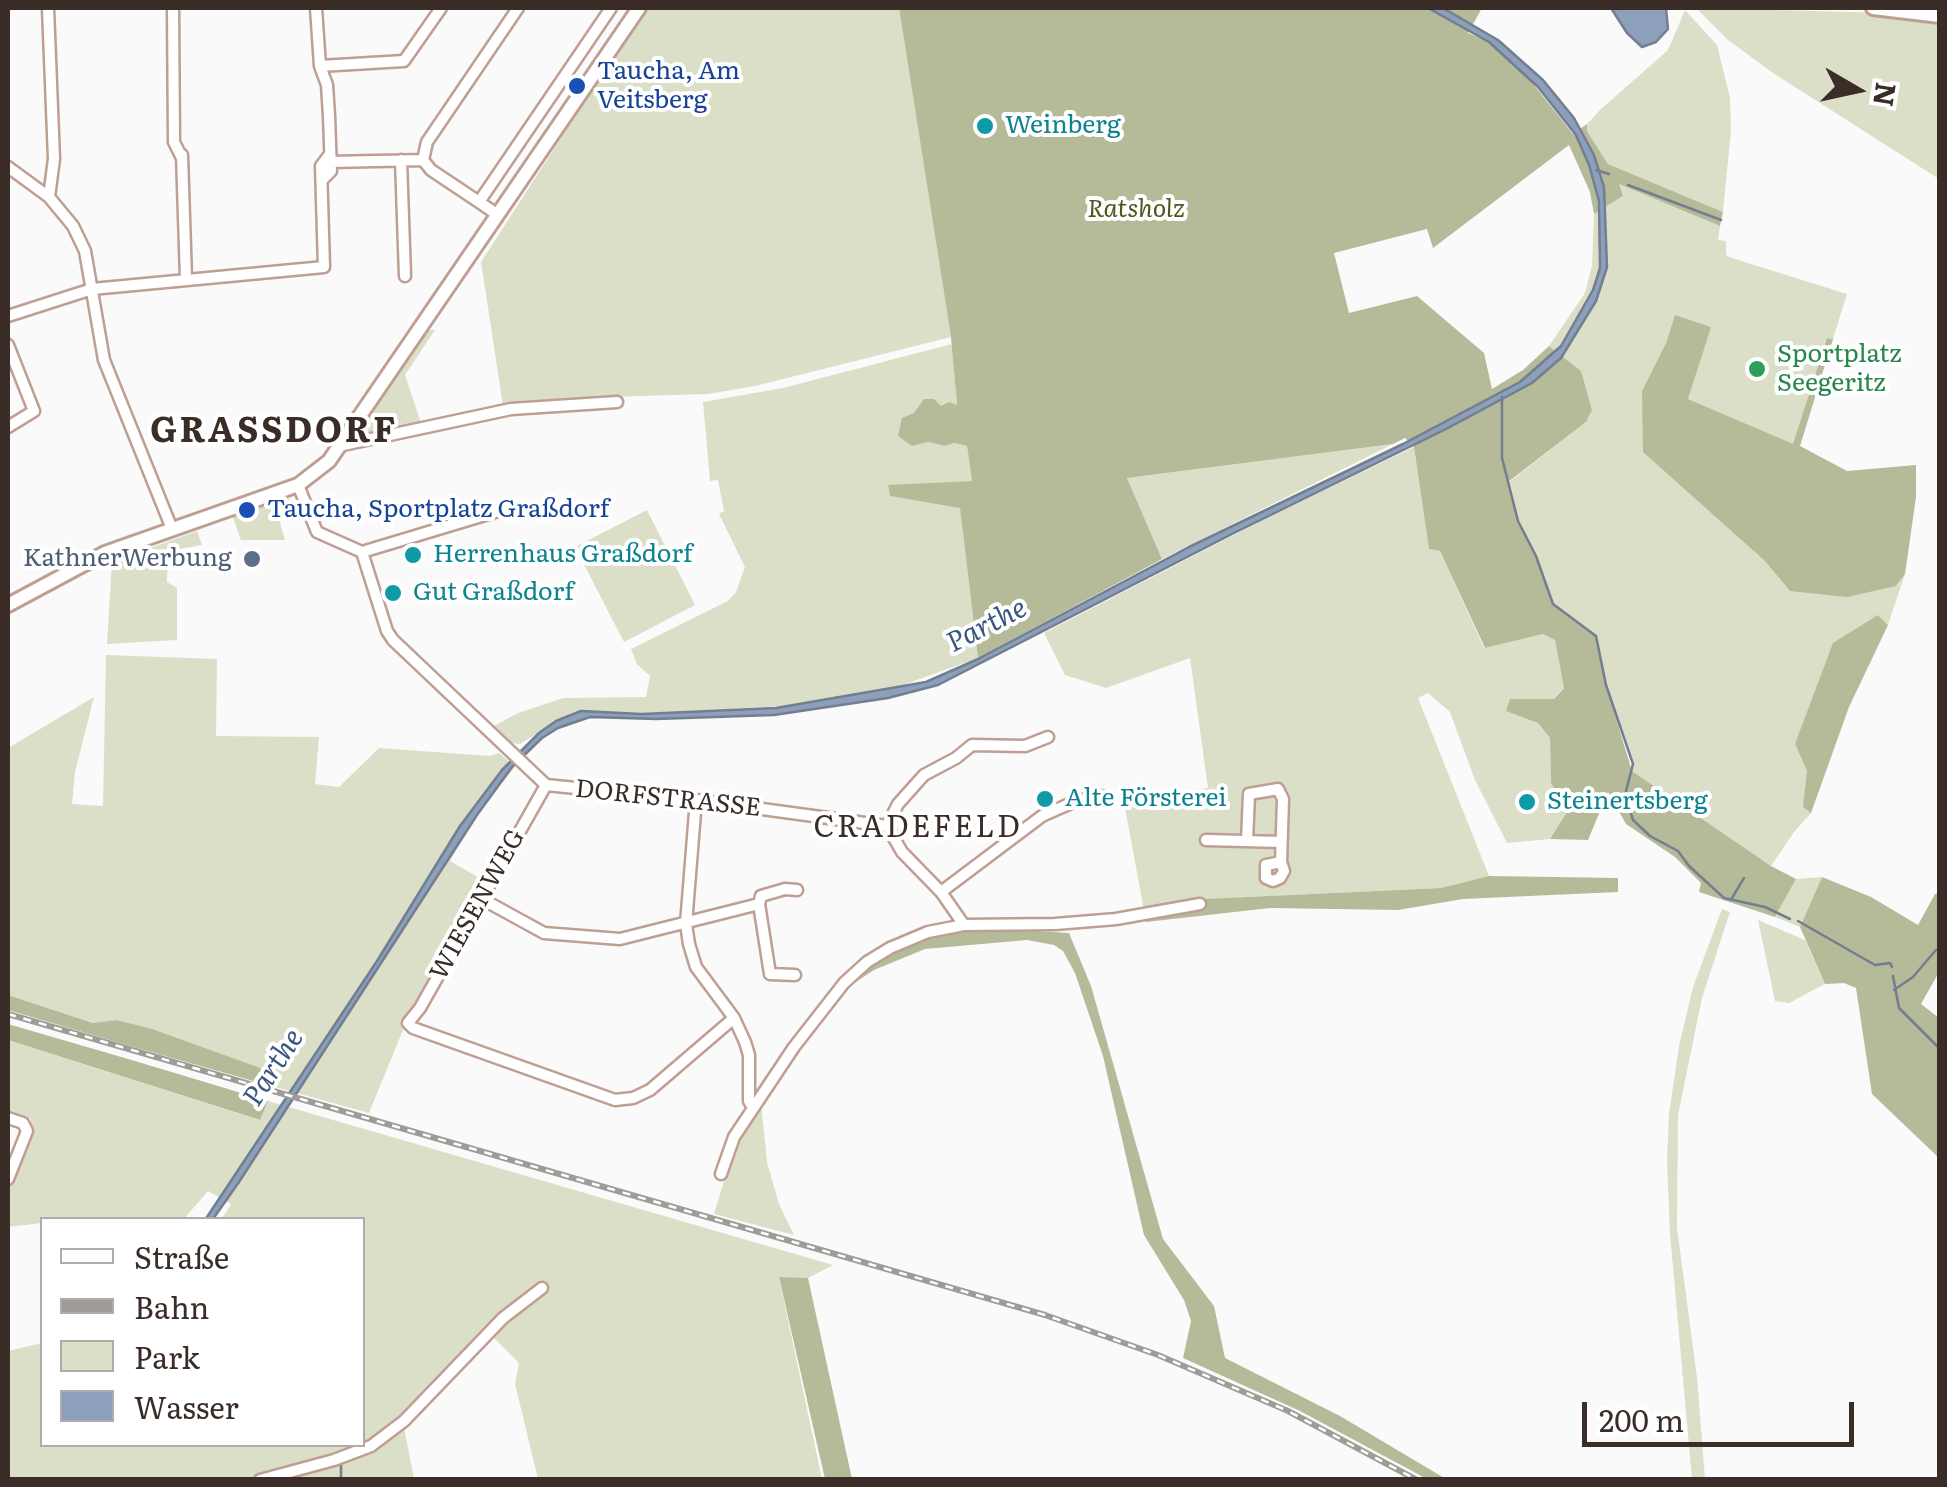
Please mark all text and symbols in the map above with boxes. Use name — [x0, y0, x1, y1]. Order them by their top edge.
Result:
north arrow — [1807, 40, 1907, 140]
place label: Taucha, Am Veitsberg — [597, 57, 740, 116]
marker: Taucha, Am Veitsberg — [566, 75, 588, 97]
text: N — [1864, 80, 1909, 110]
place label: Weinberg — [1005, 111, 1121, 141]
marker: Weinberg — [974, 115, 996, 137]
park label: Ratsholz — [1087, 195, 1185, 225]
place label: Sportplatz Seegeritz — [1777, 340, 1902, 399]
marker: Sportplatz Seegeritz — [1746, 358, 1768, 380]
district label: GRASSDORF — [150, 411, 398, 453]
place label: Taucha, Sportplatz Graßdorf — [267, 495, 609, 525]
marker: Taucha, Sportplatz Graßdorf — [236, 499, 258, 521]
place label: Herrenhaus Graßdorf — [433, 540, 693, 570]
place label: KathnerWerbung — [23, 544, 232, 574]
marker: Herrenhaus Graßdorf — [402, 544, 424, 566]
marker: KathnerWerbung — [241, 548, 263, 570]
place label: Gut Graßdorf — [413, 578, 574, 608]
marker: Gut Graßdorf — [382, 582, 404, 604]
water label: Parthe — [941, 592, 1033, 660]
street label: DORFSTRASSE — [574, 774, 762, 824]
place label: Alte Försterei — [1065, 784, 1227, 814]
place label: Steinertsberg — [1547, 787, 1708, 817]
marker: Alte Försterei — [1034, 788, 1056, 810]
marker: Steinertsberg — [1516, 791, 1538, 813]
district label: CRADEFELD — [814, 810, 1022, 846]
street label: WIESENWEG — [424, 825, 532, 985]
water label: Parthe — [237, 1023, 311, 1113]
legend — [40, 1217, 365, 1447]
text: Straße — [134, 1234, 229, 1278]
text: Bahn — [134, 1284, 209, 1328]
text: Park — [134, 1334, 200, 1378]
scale bar — [1587, 1382, 1860, 1444]
text: Wasser — [134, 1384, 239, 1428]
text: 200 m — [1599, 1397, 1684, 1441]

